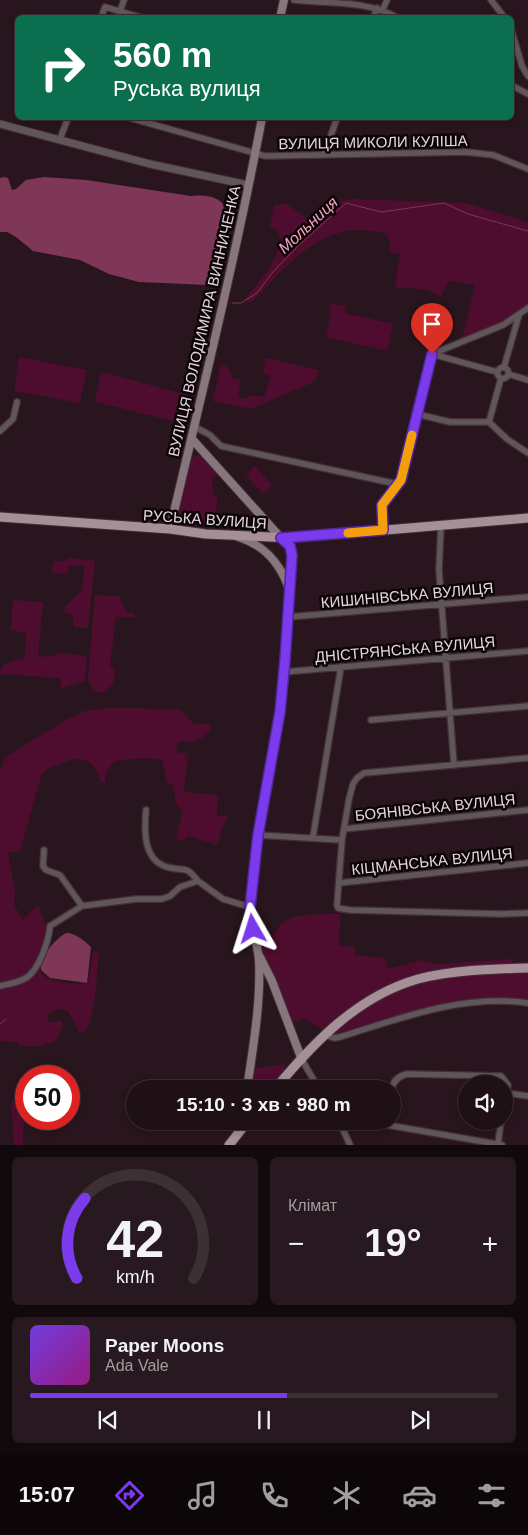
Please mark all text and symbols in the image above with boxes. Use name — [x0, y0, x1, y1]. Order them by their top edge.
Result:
icon: right — [30, 35, 95, 100]
text: 560 m — [113, 35, 212, 74]
text: Руська вулиця — [113, 76, 261, 101]
street label: ВУЛИЦЯ МИКОЛИ КУЛІША — [278, 132, 468, 152]
street label: ВУЛИЦЯ ВОЛОДИМИРА ВИННИЧЕНКА — [164, 184, 244, 458]
water label: Мольниця — [275, 193, 341, 257]
pin — [411, 303, 453, 354]
icon: arrive — [418, 310, 446, 338]
street label: РУСЬКА ВУЛИЦЯ — [143, 506, 267, 532]
street label: КИШИНІВСЬКА ВУЛИЦЯ — [320, 579, 494, 611]
street label: ДНІСТРЯНСЬКА ВУЛИЦЯ — [314, 633, 496, 665]
street label: БОЯНІВСЬКА ВУЛИЦЯ — [354, 790, 516, 824]
street label: КІЦМАНСЬКА ВУЛИЦЯ — [351, 844, 513, 878]
position arrow — [226, 902, 278, 954]
speed limit sign: 50 — [15, 1065, 80, 1130]
map controls — [458, 1075, 513, 1130]
button: sound — [458, 1075, 513, 1130]
text: 15:10 · 3 хв · 980 m — [176, 1094, 351, 1115]
text: Клімат — [288, 1197, 337, 1214]
text: 42 — [106, 1210, 164, 1268]
text: 19° — [364, 1222, 422, 1264]
text: − — [288, 1228, 304, 1259]
text: + — [482, 1228, 498, 1259]
text: km/h — [116, 1267, 154, 1287]
text: Paper Moons — [105, 1335, 224, 1356]
text: Ada Vale — [105, 1357, 169, 1374]
icon: previous — [94, 1406, 122, 1434]
icon: pause — [250, 1406, 278, 1434]
icon: next — [406, 1406, 434, 1434]
icon: directions — [112, 1478, 147, 1513]
icon: music — [185, 1478, 220, 1513]
icon: phone — [257, 1478, 292, 1513]
icon: climate — [329, 1478, 364, 1513]
icon: car — [402, 1478, 437, 1513]
icon: filters — [474, 1478, 509, 1513]
text: 15:07 — [19, 1482, 75, 1507]

